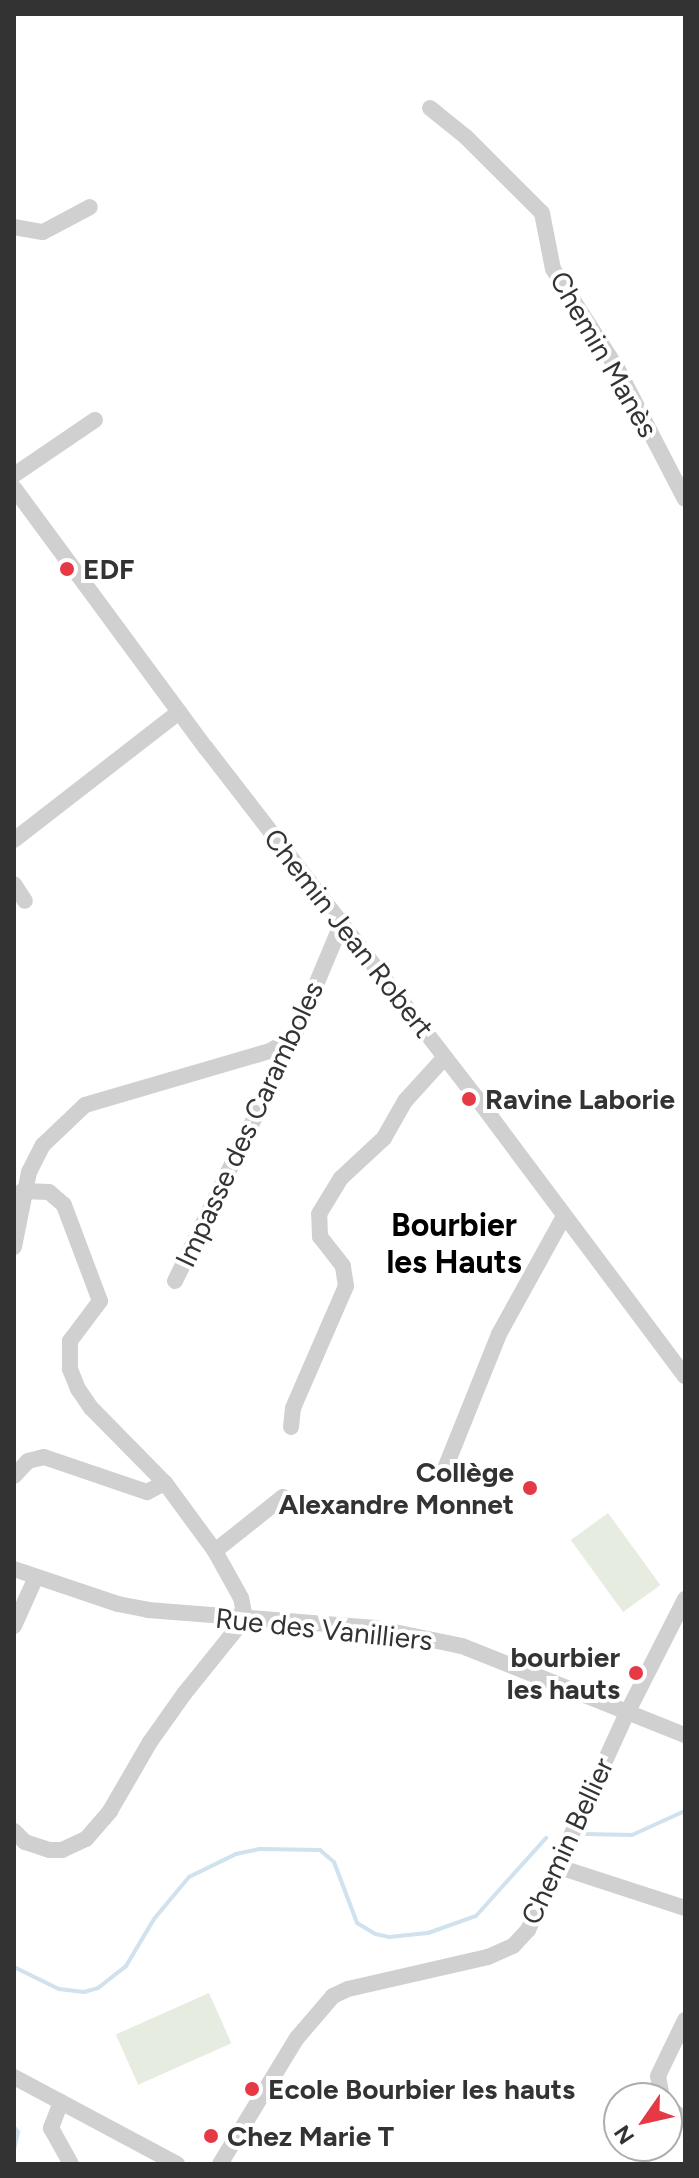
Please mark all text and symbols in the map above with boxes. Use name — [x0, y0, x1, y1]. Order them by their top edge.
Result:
street label: Chemin Manès — [543, 265, 665, 443]
place label: EDF — [83, 552, 135, 586]
marker: EDF — [58, 560, 76, 578]
street label: Chemin Jean Robert — [257, 822, 441, 1044]
street label: Impasse des Caramboles — [168, 976, 330, 1272]
place label: Ravine Laborie — [485, 1082, 675, 1116]
marker: Ravine Laborie — [460, 1090, 478, 1108]
district label: Bourbier les Hauts — [386, 1207, 522, 1282]
place label: Collège Alexandre Monnet — [278, 1455, 514, 1521]
marker: Collège Alexandre Monnet — [521, 1479, 539, 1497]
street label: Rue des Vanilliers — [214, 1601, 434, 1657]
place label: bourbier les hauts — [507, 1640, 620, 1706]
marker: bourbier les hauts — [627, 1664, 645, 1682]
street label: Chemin Bellier — [514, 1752, 620, 1930]
place label: Ecole Bourbier les hauts — [268, 2072, 575, 2106]
marker: Ecole Bourbier les hauts — [243, 2080, 261, 2098]
north arrow — [603, 2082, 683, 2162]
place label: Chez Marie T — [227, 2119, 394, 2153]
text: N — [608, 2120, 640, 2149]
marker: Chez Marie T — [202, 2127, 220, 2145]

